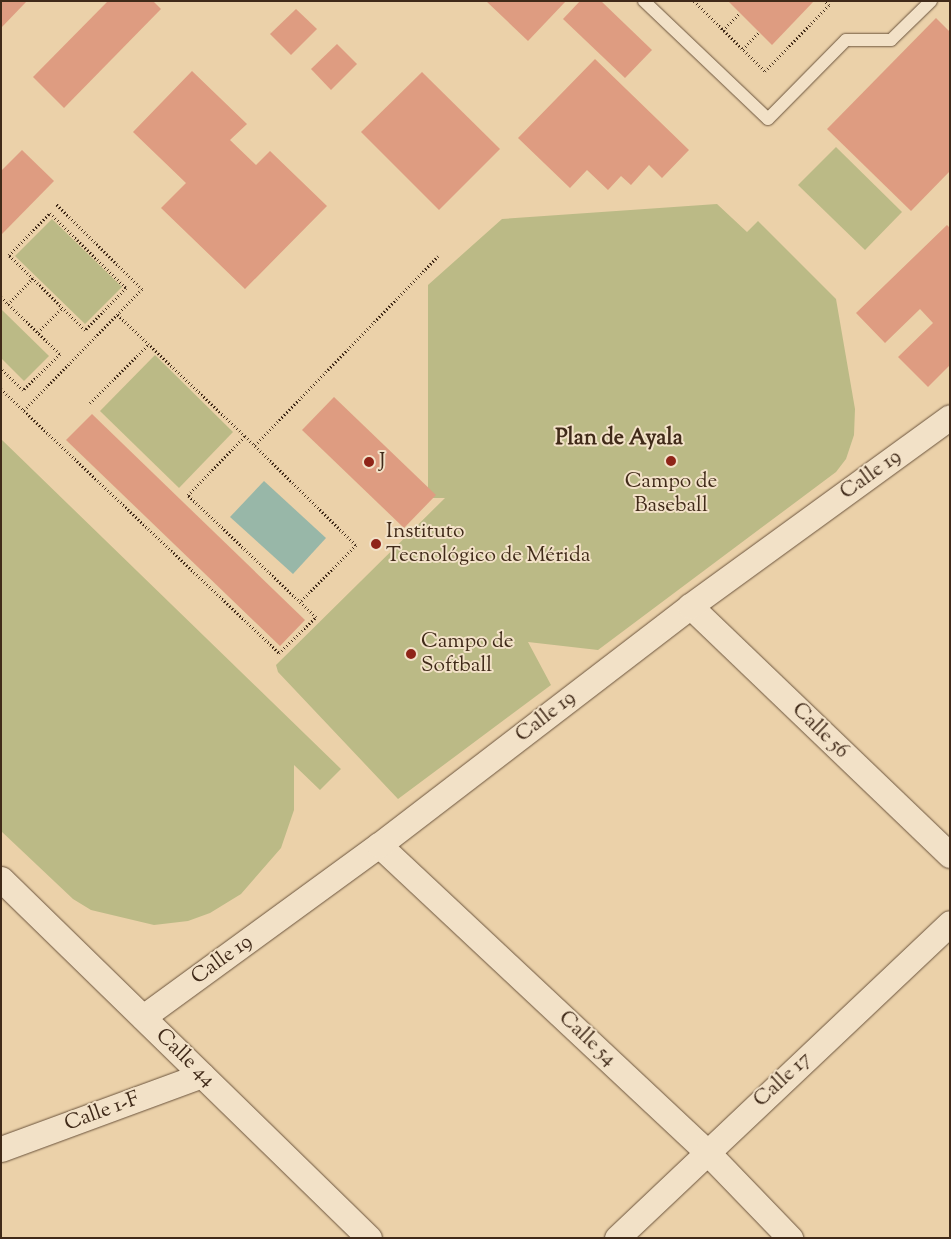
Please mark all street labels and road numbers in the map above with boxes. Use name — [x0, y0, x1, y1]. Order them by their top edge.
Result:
street label: Calle 19 — [836, 444, 906, 506]
street label: Calle 19 — [511, 686, 581, 748]
street label: Calle 56 — [786, 698, 854, 764]
street label: Calle 19 — [187, 929, 257, 991]
street label: Calle 54 — [553, 1006, 621, 1072]
street label: Calle 44 — [150, 1023, 220, 1093]
street label: Calle 17 — [749, 1047, 817, 1113]
street label: Calle 1-F — [61, 1087, 143, 1137]

